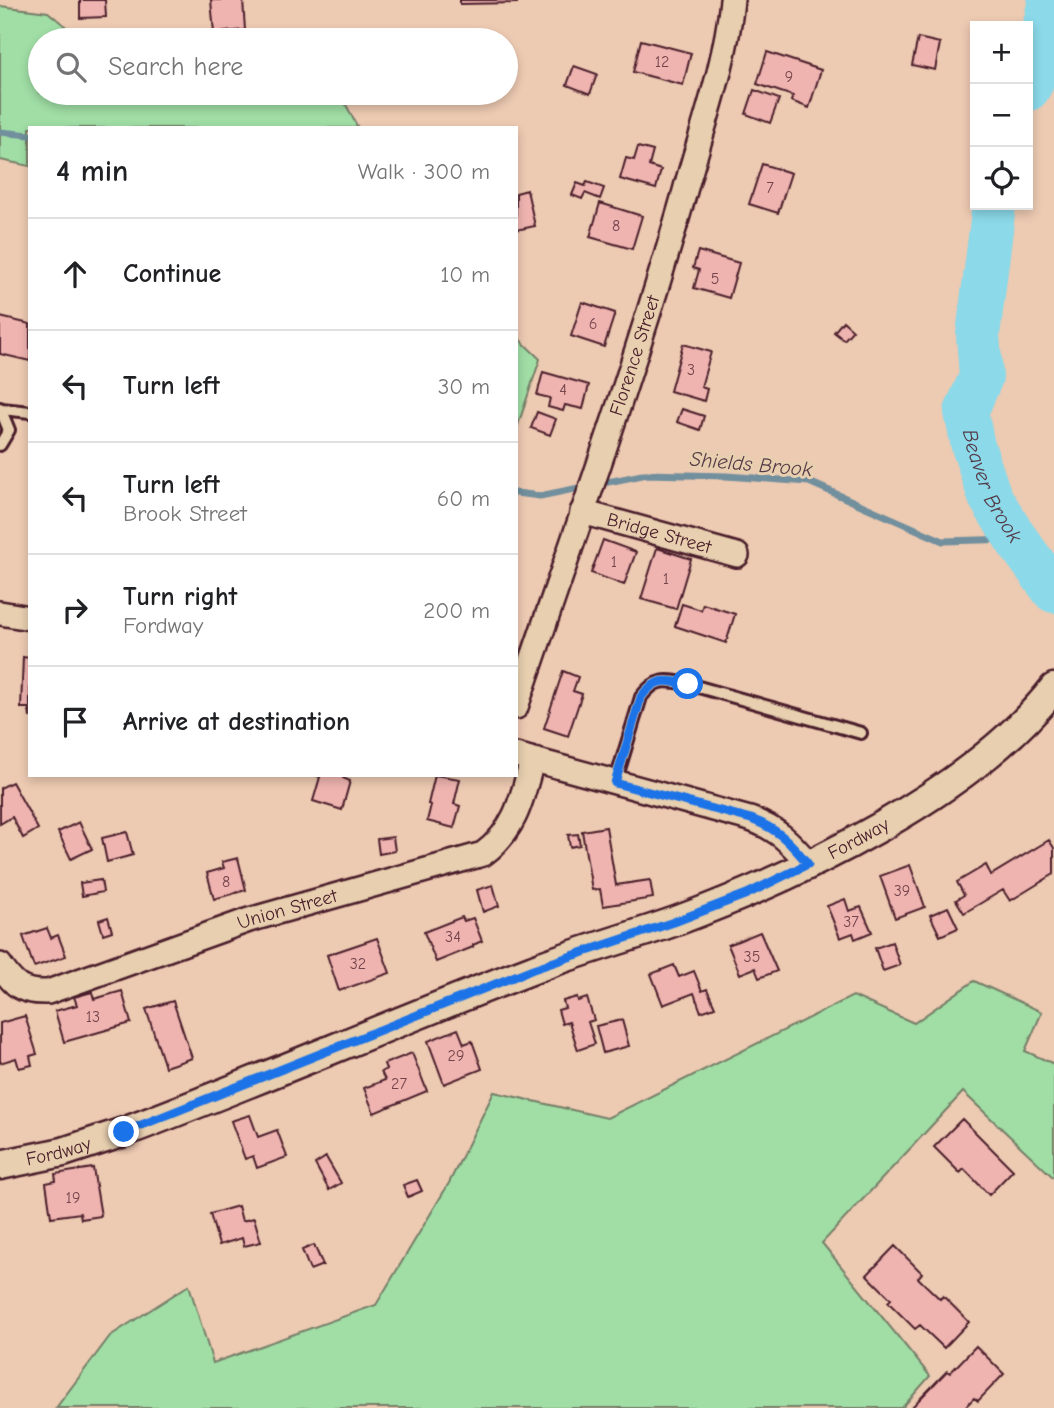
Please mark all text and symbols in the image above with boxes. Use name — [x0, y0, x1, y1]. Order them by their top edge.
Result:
map controls — [970, 21, 1033, 210]
button: + — [970, 21, 1033, 84]
search box — [28, 28, 518, 105]
icon: search — [52, 48, 90, 86]
text: Search here — [108, 52, 243, 82]
house number: 12 — [655, 53, 669, 71]
house number: 9 — [785, 68, 793, 86]
button: − — [970, 84, 1033, 147]
button: locate — [970, 147, 1033, 210]
text: 4 min — [56, 154, 128, 189]
text: Walk · 300 m — [358, 158, 490, 185]
house number: 7 — [766, 179, 774, 197]
house number: 8 — [612, 217, 620, 235]
icon: ahead — [56, 255, 94, 293]
text: Continue — [123, 259, 221, 289]
text: 10 m — [440, 261, 490, 288]
house number: 5 — [711, 270, 719, 288]
street label: Florence Street — [605, 292, 665, 419]
house number: 6 — [589, 315, 597, 333]
house number: 3 — [687, 361, 695, 379]
icon: left — [56, 367, 94, 405]
text: Turn left — [123, 371, 220, 401]
text: 30 m — [438, 373, 490, 400]
house number: 4 — [559, 381, 567, 399]
water label: Beaver Brook — [958, 427, 1028, 548]
water label: Shields Brook — [689, 447, 814, 481]
text: Turn left — [123, 470, 220, 500]
icon: left — [56, 479, 94, 517]
text: 60 m — [437, 485, 490, 512]
text: Brook Street — [123, 500, 247, 527]
street label: Bridge Street — [604, 508, 714, 558]
house number: 1 — [611, 553, 617, 571]
house number: 1 — [663, 570, 669, 588]
text: Turn right — [123, 582, 237, 612]
icon: right — [56, 591, 94, 629]
text: 200 m — [423, 597, 490, 624]
text: Fordway — [123, 612, 203, 639]
route start — [672, 668, 703, 699]
icon: arrive — [56, 703, 94, 741]
text: Arrive at destination — [123, 707, 350, 737]
street label: Fordway — [824, 813, 893, 864]
house number: 8 — [222, 873, 230, 891]
house number: 39 — [894, 882, 910, 900]
street label: Union Street — [234, 885, 340, 934]
house number: 37 — [843, 913, 859, 931]
house number: 34 — [445, 928, 461, 946]
house number: 35 — [744, 948, 760, 966]
house number: 32 — [350, 955, 366, 973]
house number: 13 — [86, 1008, 100, 1026]
house number: 29 — [448, 1047, 464, 1065]
house number: 27 — [391, 1075, 407, 1093]
route end — [108, 1116, 139, 1147]
street label: Fordway — [24, 1132, 94, 1170]
house number: 19 — [66, 1189, 80, 1207]

